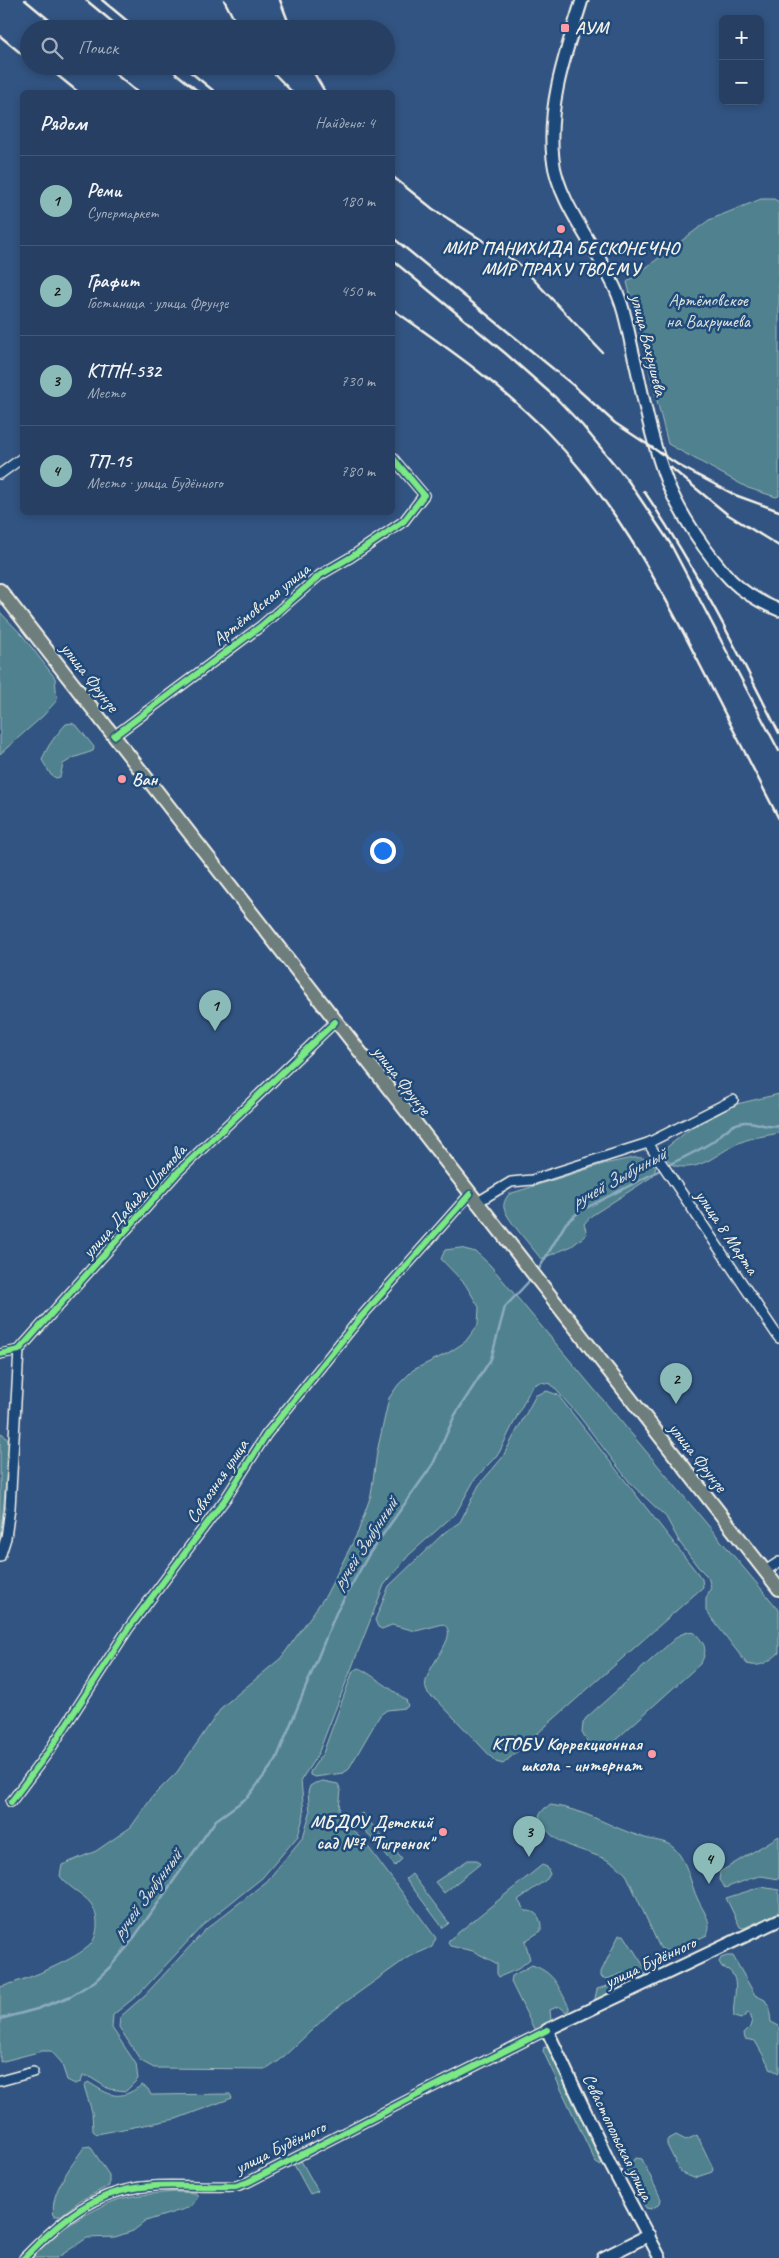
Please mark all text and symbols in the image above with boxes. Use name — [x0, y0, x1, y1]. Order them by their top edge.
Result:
map controls — [719, 15, 764, 105]
button: + — [719, 15, 764, 60]
place label: АУМ — [575, 17, 611, 39]
search box — [20, 20, 395, 75]
marker: АУМ — [559, 22, 571, 34]
icon: search — [38, 34, 66, 62]
text: Поиск — [78, 36, 118, 60]
button: − — [719, 60, 764, 105]
text: Рядом — [40, 110, 87, 136]
text: Найдено: 4 — [315, 113, 375, 133]
text: Реми — [87, 179, 122, 203]
text: 1 — [52, 191, 60, 211]
text: 180 m — [341, 191, 375, 211]
text: Супермаркет — [87, 203, 158, 223]
marker: МИР ПАНИХИДА БЕСКОНЕЧНО МИР ПРАХУ ТВОЕМУ — [555, 223, 567, 235]
place label: МИР ПАНИХИДА БЕСКОНЕЧНО МИР ПРАХУ ТВОЕМУ — [443, 237, 681, 280]
text: Графит — [87, 269, 139, 293]
text: 2 — [52, 281, 60, 301]
text: 450 m — [341, 281, 375, 301]
park label: Артёмовское на Вахрушева — [666, 289, 752, 332]
street label: улица Вахрушева — [626, 291, 673, 399]
text: Гостиница · улица Фрунзе — [87, 293, 228, 313]
text: КТПН-532 — [87, 359, 161, 383]
text: 3 — [52, 371, 60, 391]
text: 730 m — [341, 371, 375, 391]
text: Место — [87, 383, 125, 403]
text: ТП-15 — [87, 449, 131, 473]
text: 4 — [52, 461, 60, 481]
text: 780 m — [341, 461, 375, 481]
text: Место · улица Будённого — [87, 473, 223, 493]
street label: Артёмовская улица — [208, 557, 315, 650]
street label: улица Фрунзе — [55, 637, 125, 718]
place label: Ван — [132, 768, 158, 790]
marker: Ван — [116, 773, 128, 785]
your location — [370, 838, 396, 864]
pin: 1 — [199, 990, 231, 1031]
street label: улица Фрунзе — [367, 1040, 437, 1121]
street label: улица Давида Шлемова — [76, 1138, 192, 1263]
water label: ручей Зыбунный — [566, 1140, 674, 1214]
street label: улица 8 Марта — [690, 1185, 764, 1280]
pin: 2 — [660, 1363, 692, 1404]
street label: улица Фрунзе — [663, 1417, 733, 1498]
street label: Совхозная улица — [181, 1434, 254, 1527]
water label: ручей Зыбунный — [326, 1490, 406, 1595]
place label: КГОБУ Коррекционная школа - интернат — [492, 1733, 643, 1776]
marker: КГОБУ Коррекционная школа - интернат — [646, 1748, 658, 1760]
place label: МБДОУ Детский сад №7 "Тигренок" — [311, 1811, 437, 1854]
pin: 3 — [513, 1816, 545, 1857]
marker: МБДОУ Детский сад №7 "Тигренок" — [437, 1826, 449, 1838]
water label: ручей Зыбунный — [106, 1842, 190, 1945]
pin: 4 — [693, 1843, 725, 1884]
street label: улица Будённого — [600, 1931, 701, 1993]
street label: Севастопольская улица — [578, 2070, 659, 2206]
street label: улица Будённого — [230, 2115, 330, 2179]

